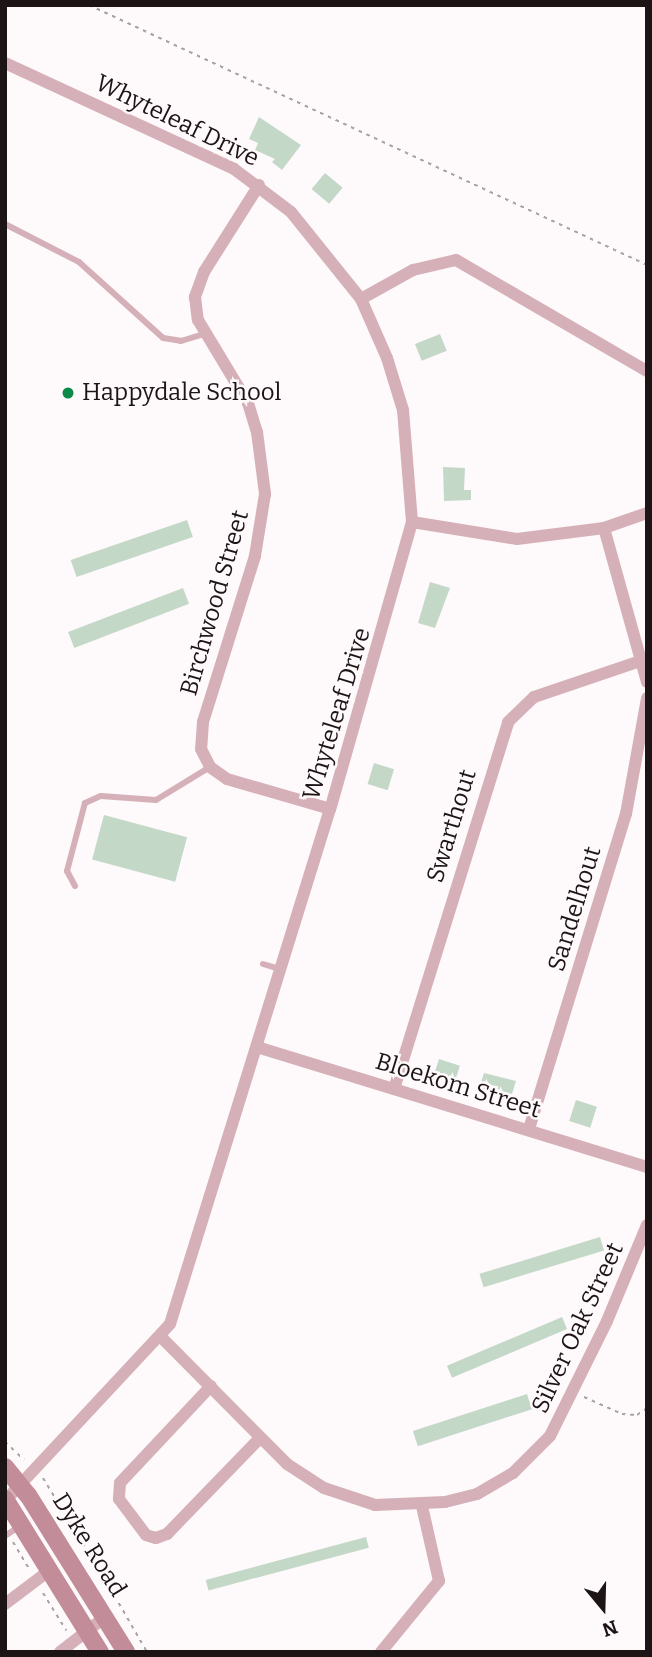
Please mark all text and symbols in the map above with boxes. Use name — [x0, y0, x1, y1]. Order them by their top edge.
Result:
street label: Whyteleaf Drive — [91, 69, 263, 173]
place label: Happydale School — [82, 379, 281, 407]
marker: Happydale School — [60, 385, 76, 401]
street label: Birchwood Street — [175, 507, 255, 699]
street label: Whyteleaf Drive — [297, 624, 377, 804]
street label: Swarthout — [421, 766, 483, 886]
street label: Sandelhout — [542, 843, 608, 975]
street label: Bloekom Street — [372, 1047, 544, 1125]
street label: Silver Oak Street — [526, 1238, 630, 1418]
street label: Dyke Road — [46, 1488, 132, 1602]
north arrow — [568, 1573, 638, 1643]
text: N — [599, 1615, 621, 1642]

